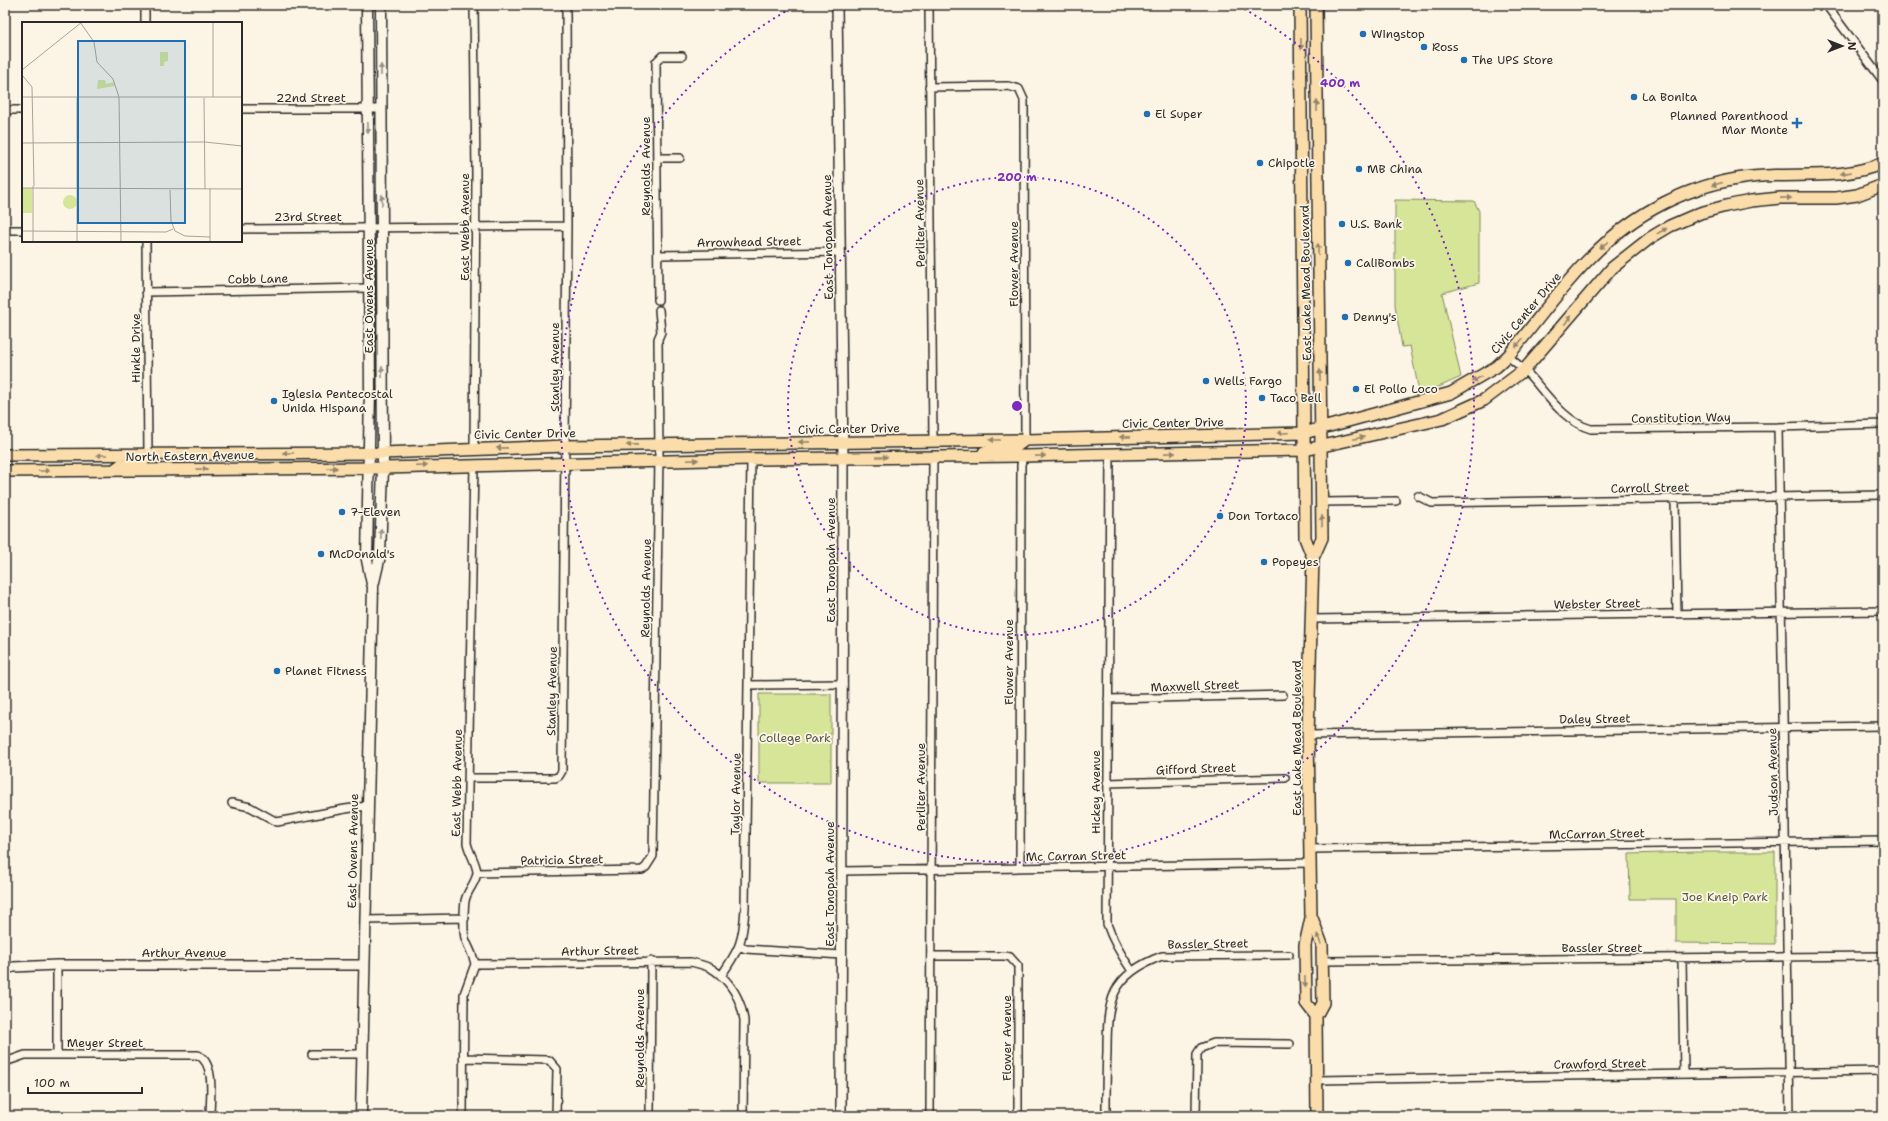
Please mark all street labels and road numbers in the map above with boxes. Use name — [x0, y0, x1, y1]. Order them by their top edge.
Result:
street label: 22nd Street — [276, 90, 346, 106]
street label: Reynolds Avenue — [638, 116, 654, 216]
street label: East Webb Avenue — [457, 173, 473, 281]
street label: East Tonopah Avenue — [819, 174, 837, 300]
street label: Perliter Avenue — [911, 178, 929, 267]
street label: East Lake Mead Boulevard — [1297, 205, 1315, 361]
street label: 23rd Street — [274, 209, 342, 225]
street label: Flower Avenue — [1006, 221, 1022, 307]
street label: Arrowhead Street — [696, 233, 802, 251]
street label: East Owens Avenue — [361, 238, 377, 354]
street label: Civic Center Drive — [1487, 269, 1565, 357]
street label: Cobb Lane — [228, 270, 289, 288]
street label: Hinkle Drive — [128, 313, 144, 383]
street label: Stanley Avenue — [547, 322, 563, 412]
street label: Constitution Way — [1631, 409, 1731, 427]
street label: Civic Center Drive — [1122, 414, 1224, 432]
street label: Civic Center Drive — [798, 420, 900, 438]
street label: Civic Center Drive — [474, 425, 576, 443]
street label: North Eastern Avenue — [125, 447, 255, 465]
street label: Carroll Street — [1611, 479, 1689, 497]
street label: East Tonopah Avenue — [823, 497, 839, 623]
street label: Reynolds Avenue — [637, 538, 655, 638]
street label: Webster Street — [1553, 595, 1641, 613]
street label: Flower Avenue — [1001, 619, 1017, 705]
street label: Stanley Avenue — [543, 646, 561, 736]
street label: East Lake Mead Boulevard — [1289, 660, 1305, 816]
street label: Maxwell Street — [1150, 676, 1240, 696]
street label: Daley Street — [1559, 710, 1631, 728]
street label: Judson Avenue — [1764, 728, 1782, 816]
street label: East Webb Avenue — [448, 729, 466, 837]
street label: Perliter Avenue — [913, 742, 929, 831]
street label: Hickey Avenue — [1088, 750, 1104, 834]
street label: Taylor Avenue — [727, 752, 745, 836]
street label: Gifford Street — [1156, 760, 1236, 778]
street label: East Owens Avenue — [344, 793, 362, 909]
street label: East Tonopah Avenue — [822, 821, 838, 947]
street label: McCarran Street — [1549, 825, 1645, 843]
street label: Mc Carran Street — [1026, 847, 1126, 865]
street label: Patricia Street — [520, 851, 604, 869]
street label: Bassler Street — [1167, 935, 1249, 953]
street label: Bassler Street — [1562, 940, 1642, 956]
street label: Arthur Street — [561, 942, 639, 960]
street label: Arthur Avenue — [141, 945, 227, 961]
street label: Reynolds Avenue — [632, 988, 648, 1088]
street label: Flower Avenue — [999, 995, 1015, 1081]
street label: Meyer Street — [67, 1035, 143, 1051]
street label: Crawford Street — [1554, 1055, 1646, 1073]

